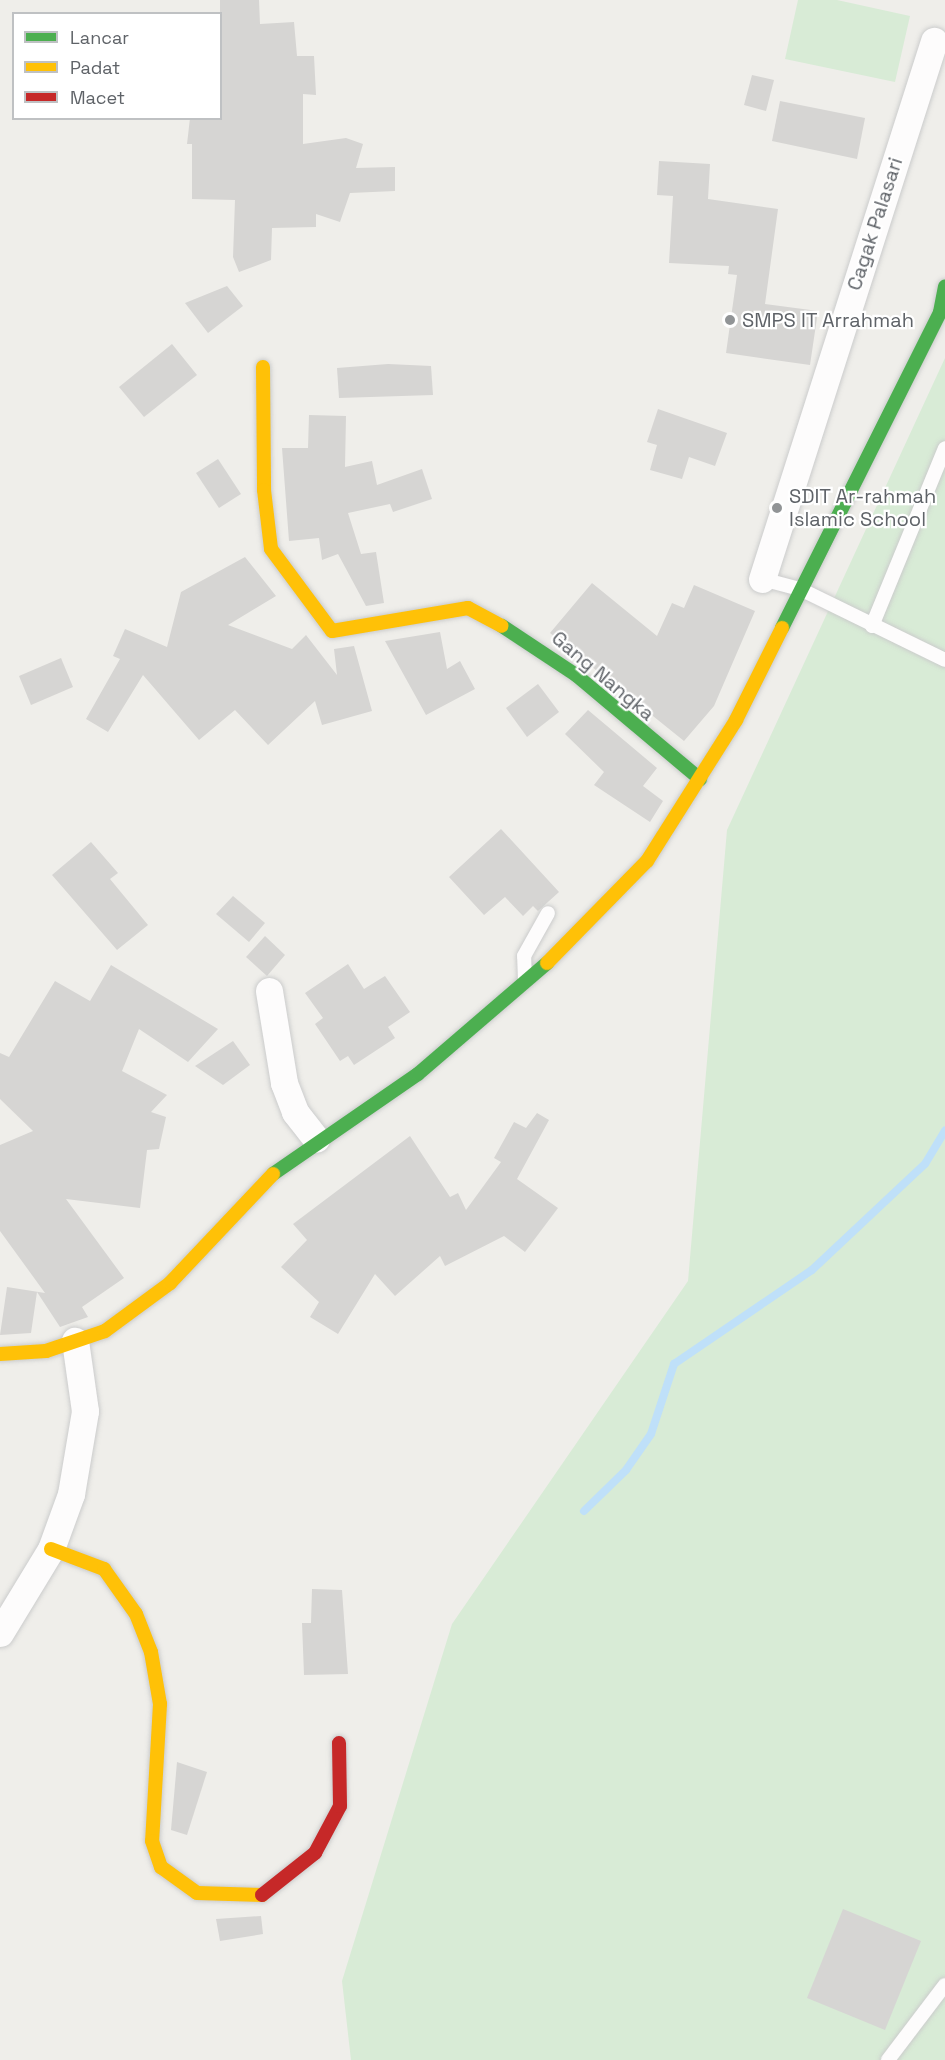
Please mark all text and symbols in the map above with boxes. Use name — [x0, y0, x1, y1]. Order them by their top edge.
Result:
legend — [12, 12, 222, 120]
text: Lancar — [70, 26, 129, 49]
text: Padat — [70, 56, 120, 79]
text: Macet — [70, 86, 125, 109]
street label: Cagak Palasari — [842, 155, 908, 293]
place label: SMPS IT Arrahmah — [742, 308, 915, 332]
marker: SMPS IT Arrahmah — [723, 313, 737, 327]
place label: SDIT Ar-rahmah Islamic School — [789, 484, 937, 531]
marker: SDIT Ar-rahmah Islamic School — [770, 501, 784, 515]
street label: Gang Nangka — [547, 626, 659, 726]

